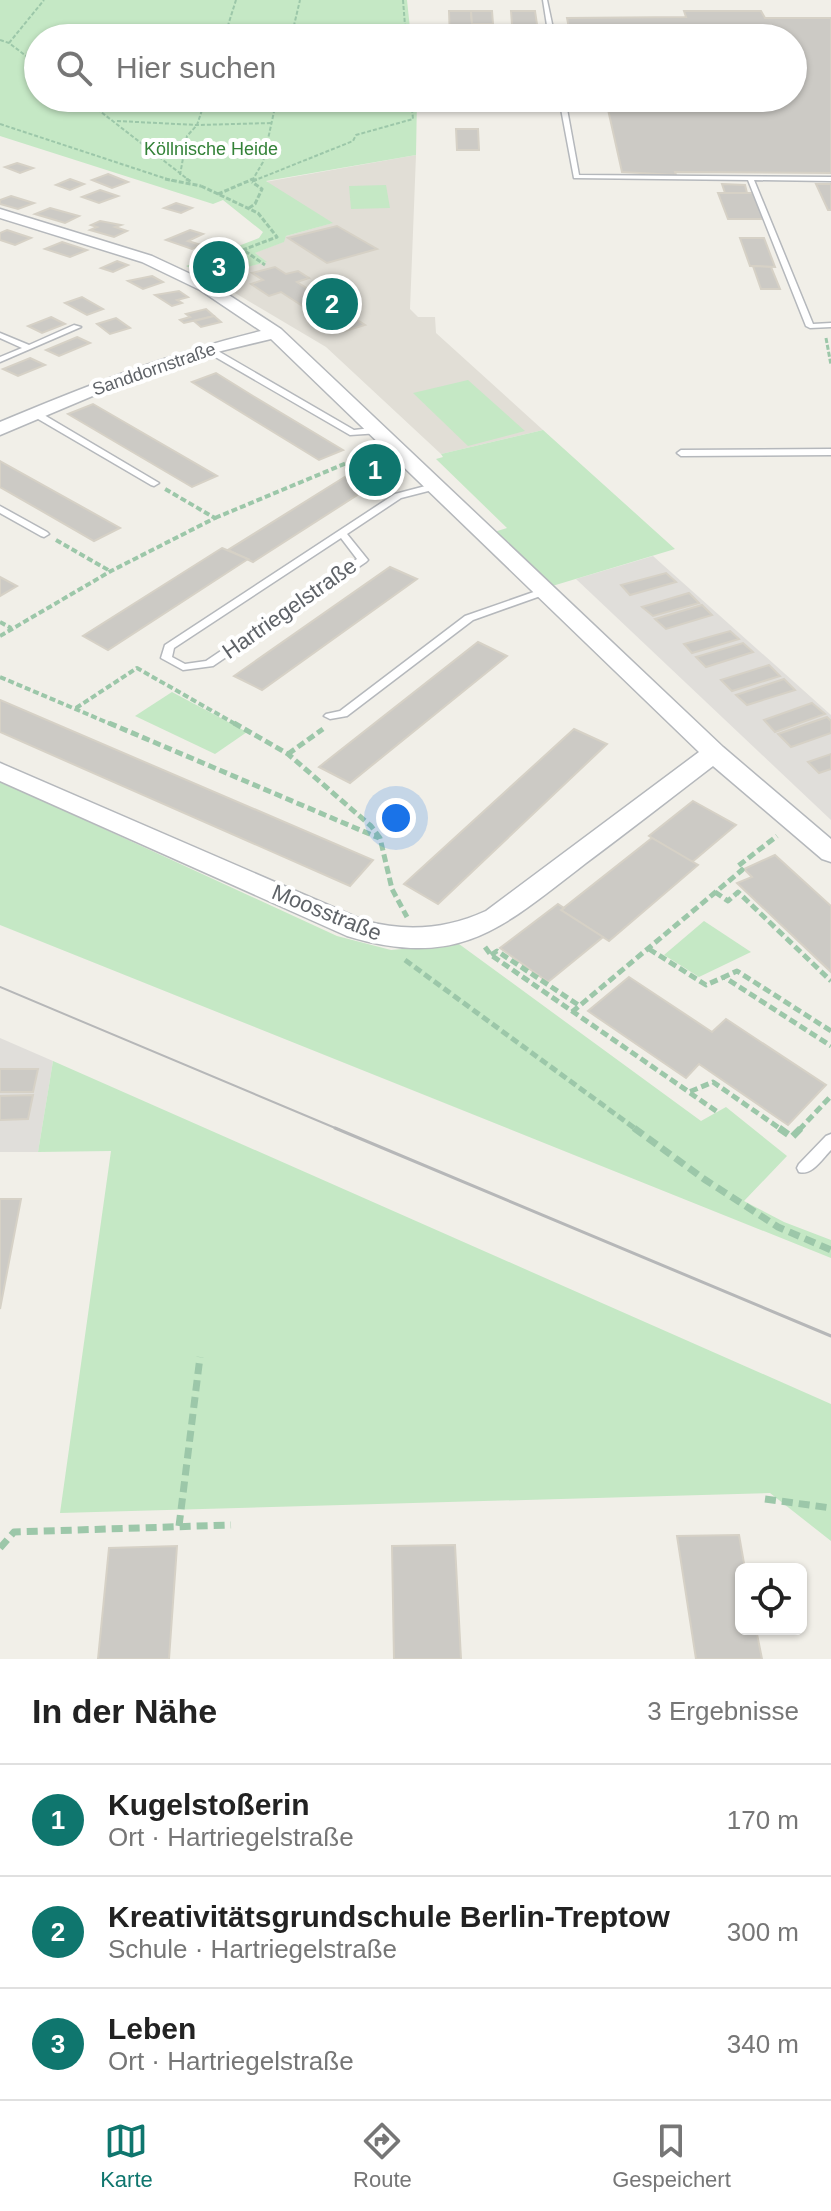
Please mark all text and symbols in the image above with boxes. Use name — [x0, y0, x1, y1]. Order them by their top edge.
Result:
search box — [24, 24, 807, 112]
icon: search — [52, 46, 96, 90]
text: Hier suchen — [116, 51, 276, 84]
park label: Köllnische Heide — [144, 139, 278, 159]
pin: 3 — [193, 237, 245, 297]
pin: 2 — [306, 274, 358, 334]
street label: Sanddornstraße — [90, 339, 218, 399]
pin: 1 — [349, 440, 401, 500]
street label: Hartriegelstraße — [218, 553, 361, 664]
your location — [376, 798, 416, 838]
street label: Moosstraße — [268, 879, 385, 946]
map controls — [735, 1563, 807, 1635]
button: locate — [735, 1563, 807, 1635]
text: In der Nähe — [32, 1692, 217, 1730]
text: 3 Ergebnisse — [647, 1696, 799, 1726]
text: Kugelstoßerin — [108, 1788, 310, 1821]
text: 1 — [51, 1805, 65, 1835]
text: 170 m — [727, 1805, 799, 1835]
text: Ort · Hartriegelstraße — [108, 1822, 354, 1852]
text: Kreativitätsgrundschule Berlin-Treptow — [108, 1900, 670, 1933]
text: 2 — [51, 1917, 65, 1947]
text: 300 m — [727, 1917, 799, 1947]
text: Schule · Hartriegelstraße — [108, 1934, 397, 1964]
text: Leben — [108, 2012, 196, 2045]
text: 3 — [51, 2029, 65, 2059]
text: 340 m — [727, 2029, 799, 2059]
text: Ort · Hartriegelstraße — [108, 2046, 354, 2076]
tab: Karte — [100, 2119, 153, 2193]
tab: Route — [353, 2119, 412, 2193]
tab: Gespeichert — [612, 2119, 731, 2193]

